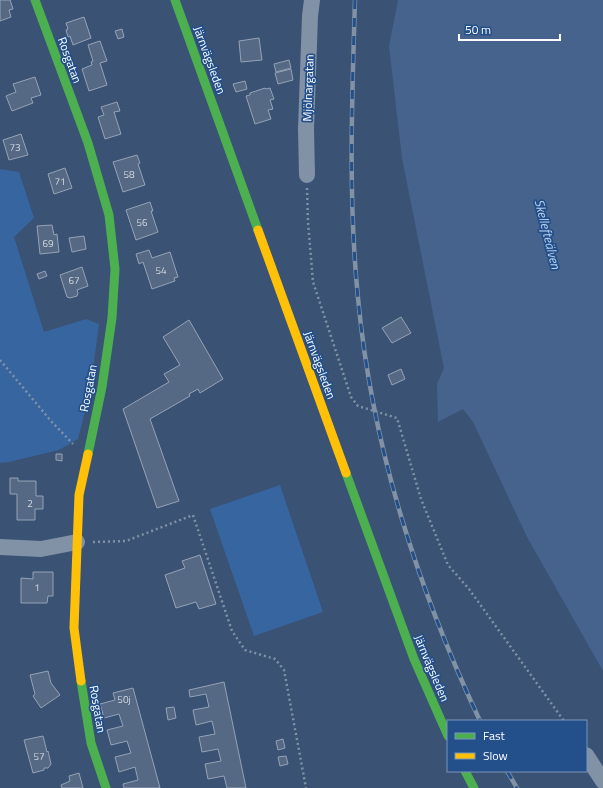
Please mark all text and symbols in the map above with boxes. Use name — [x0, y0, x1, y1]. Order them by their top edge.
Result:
scale bar — [459, 16, 560, 42]
text: 50 m — [465, 20, 491, 39]
street label: Järnvägsleden — [189, 23, 231, 97]
street label: Rosgatan — [53, 34, 87, 86]
street label: Mjölnargatan — [297, 54, 319, 122]
house number: 73 — [9, 140, 21, 155]
house number: 58 — [123, 167, 135, 182]
house number: 71 — [54, 174, 66, 189]
water label: Skellefteälven — [530, 197, 566, 272]
house number: 56 — [136, 215, 148, 230]
house number: 69 — [42, 236, 54, 251]
house number: 54 — [155, 263, 167, 278]
house number: 67 — [68, 273, 80, 288]
street label: Järnvägsleden — [299, 328, 341, 402]
street label: Rosgatan — [74, 363, 102, 413]
house number: 2 — [27, 496, 33, 511]
house number: 1 — [34, 580, 40, 595]
street label: Järnvägsleden — [409, 632, 455, 704]
street label: Rosgatan — [84, 684, 112, 734]
house number: 50j — [117, 692, 131, 707]
legend — [447, 720, 587, 772]
text: Fast — [483, 726, 506, 745]
text: Slow — [483, 746, 508, 765]
house number: 57 — [33, 749, 45, 764]

